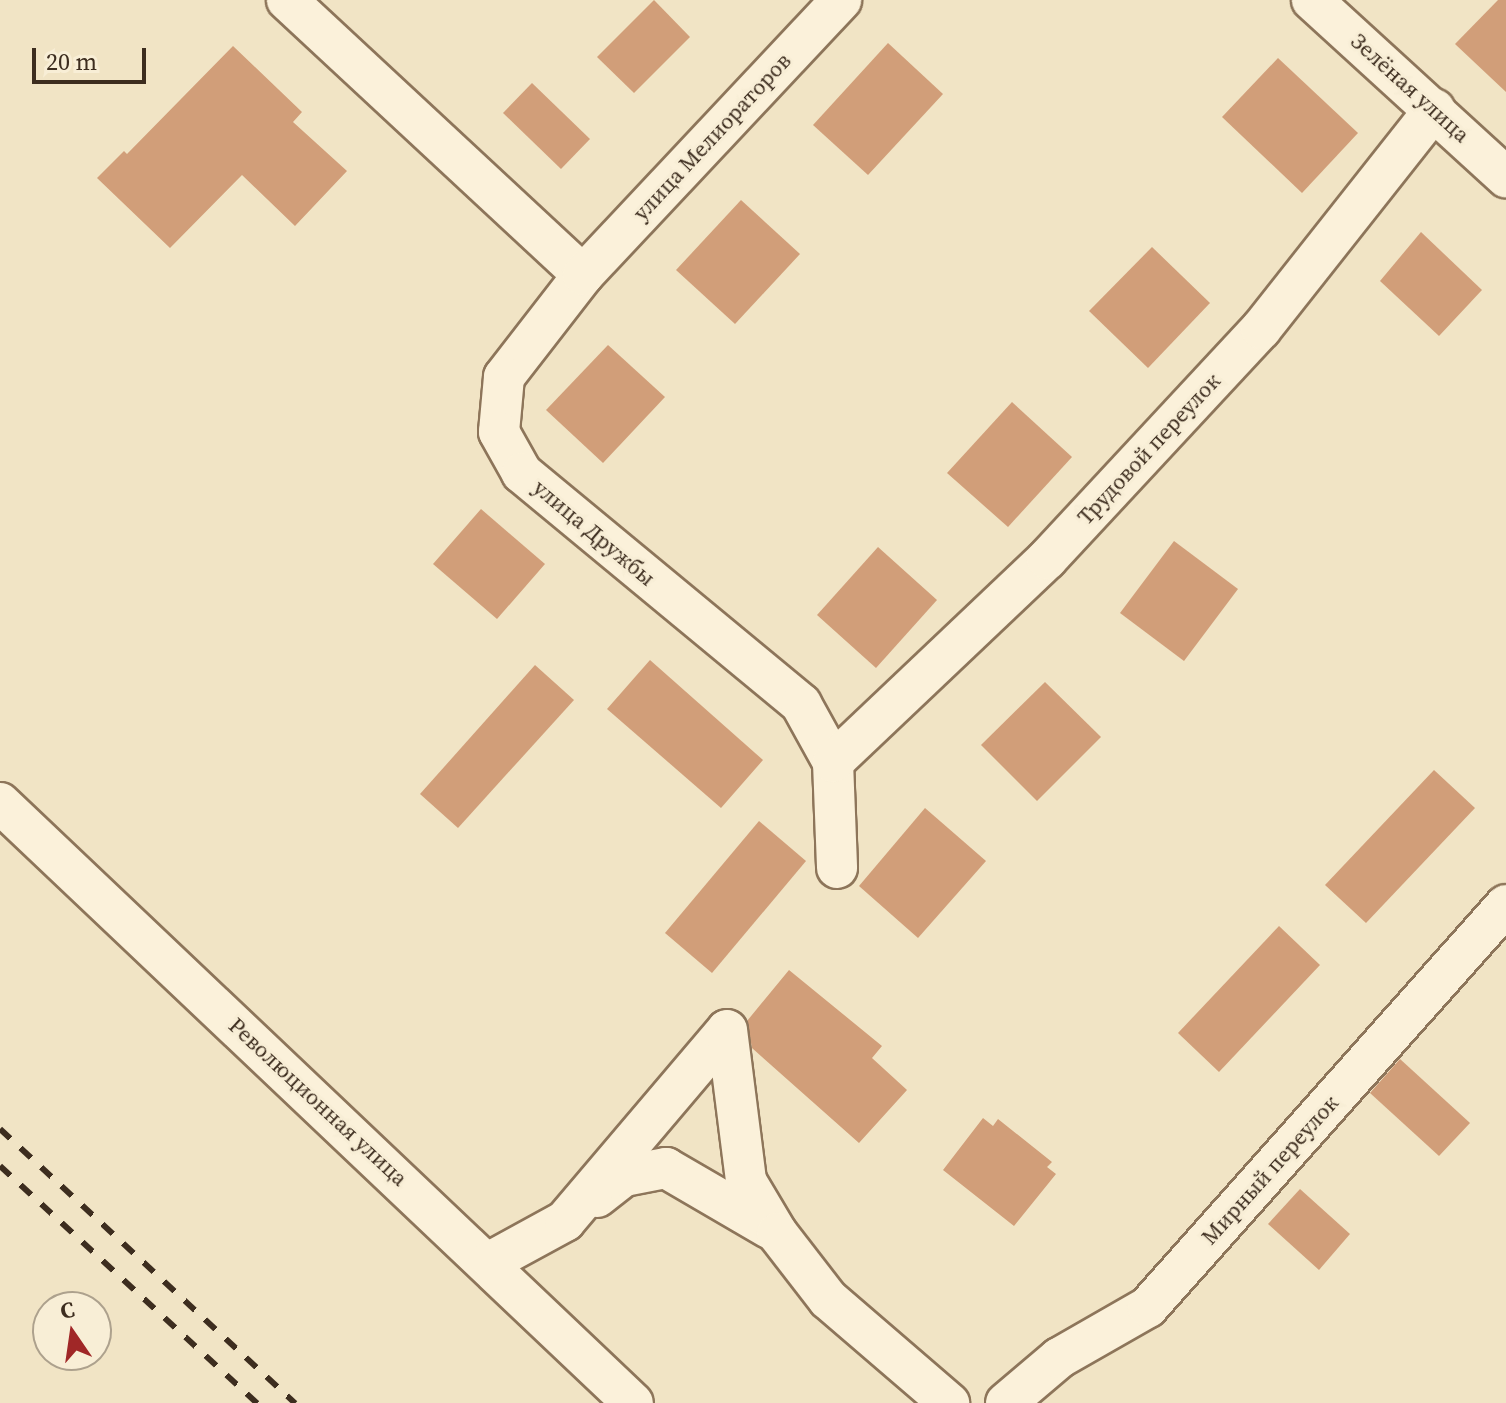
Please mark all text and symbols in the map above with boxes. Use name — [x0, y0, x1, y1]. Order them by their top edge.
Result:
street label: Зелёная улица — [1345, 28, 1475, 148]
scale bar — [36, 32, 150, 82]
text: 20 m — [46, 45, 97, 78]
street label: улица Мелиораторов — [628, 48, 796, 226]
street label: Трудовой переулок — [1072, 368, 1226, 530]
street label: улица Дружбы — [528, 474, 660, 592]
street label: Революционная улица — [223, 1012, 413, 1192]
street label: Мирный переулок — [1196, 1090, 1344, 1250]
north arrow — [32, 1291, 112, 1371]
text: С — [57, 1293, 77, 1326]

